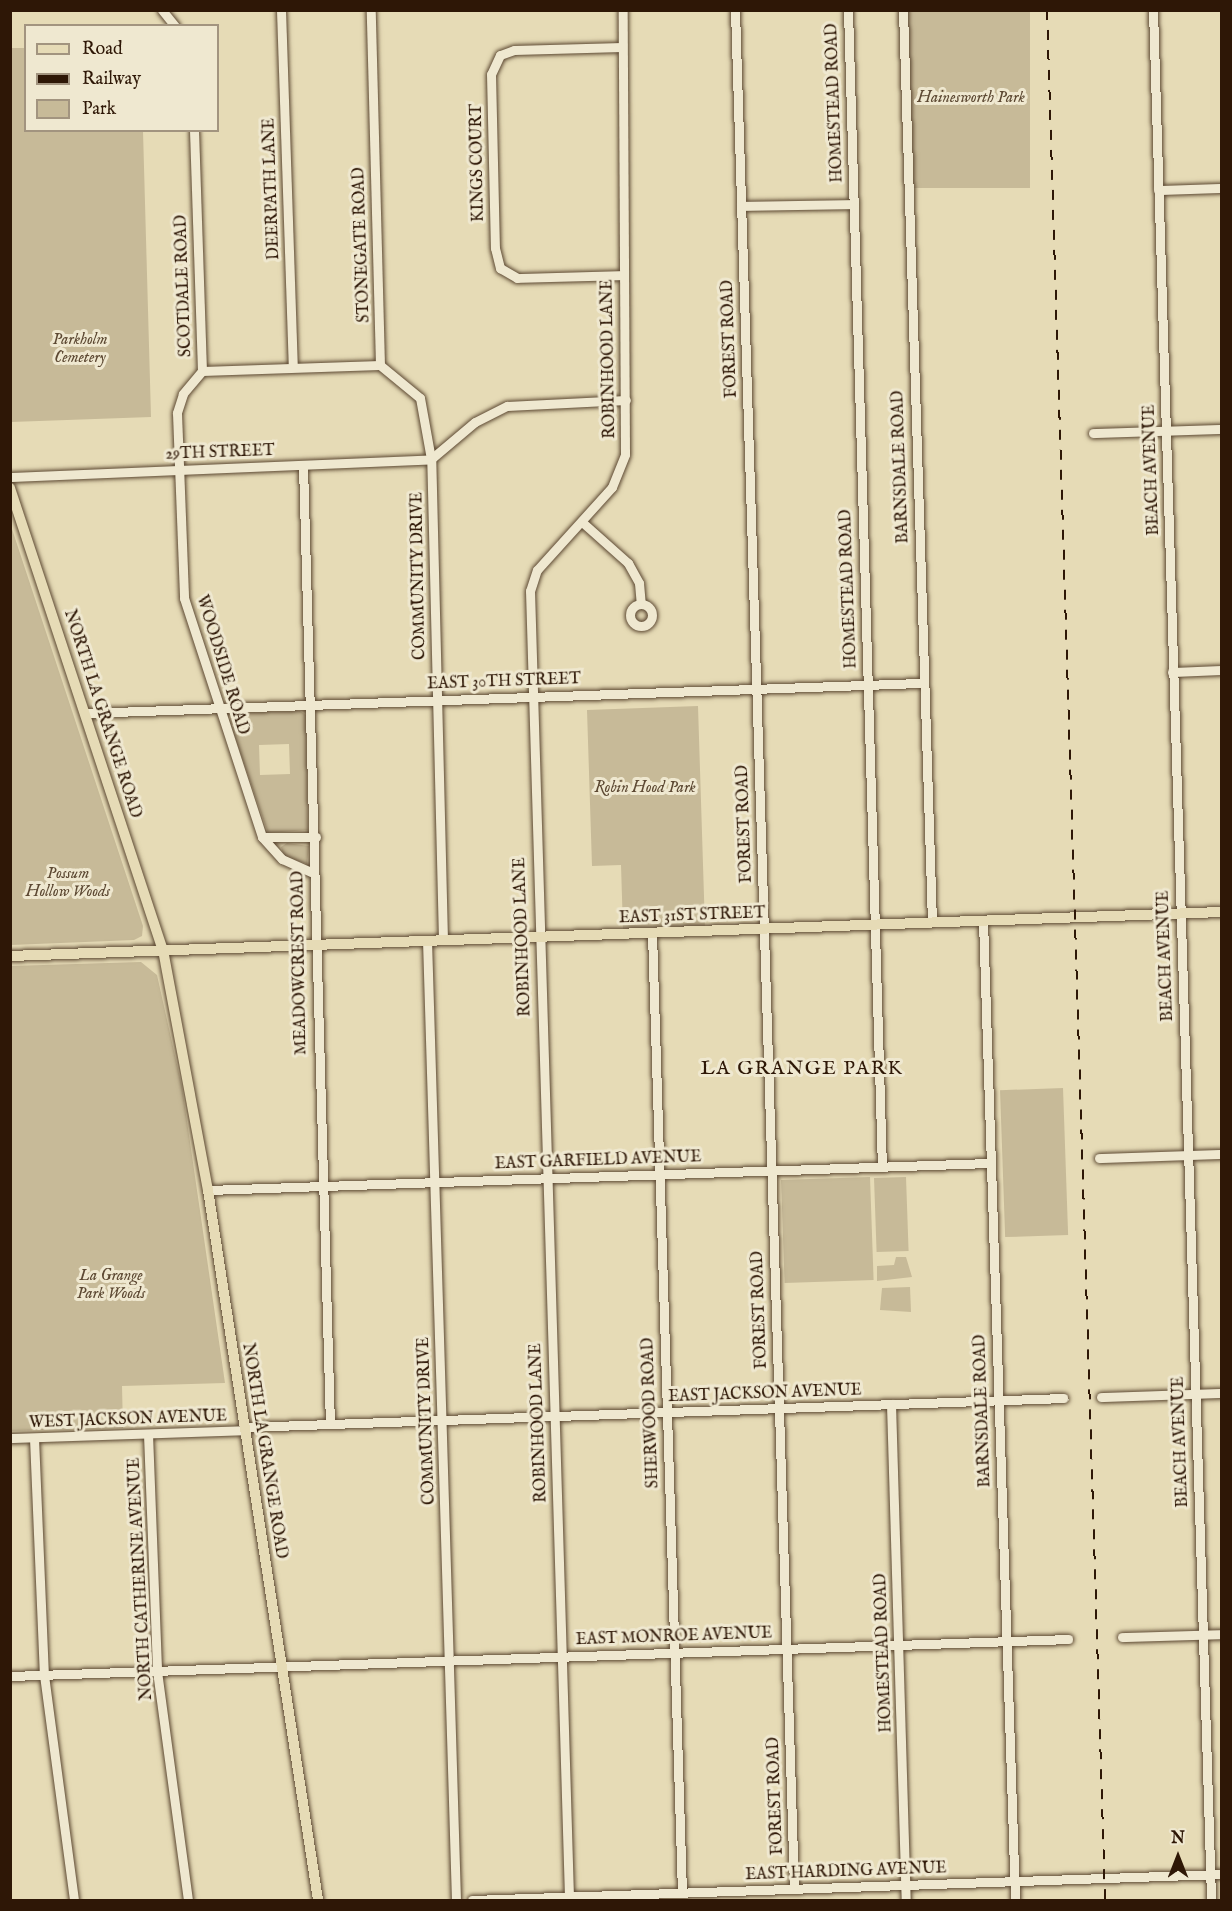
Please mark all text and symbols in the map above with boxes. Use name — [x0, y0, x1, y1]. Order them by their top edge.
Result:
street label: HOMESTEAD ROAD — [823, 23, 847, 183]
legend — [24, 24, 219, 132]
text: Road — [82, 38, 123, 61]
text: Railway — [82, 68, 141, 91]
park label: Hainesworth Park — [917, 88, 1025, 108]
text: Park — [82, 98, 116, 121]
street label: KINGS COURT — [467, 104, 489, 222]
street label: DEERPATH LANE — [260, 118, 284, 260]
street label: STONEGATE ROAD — [350, 167, 374, 323]
street label: SCOTDALE ROAD — [172, 215, 196, 357]
street label: ROBINHOOD LANE — [598, 279, 620, 439]
street label: FOREST ROAD — [718, 280, 742, 398]
park label: Parkholm Cemetery — [53, 330, 107, 368]
street label: BARNSDALE ROAD — [889, 390, 913, 544]
street label: BEACH AVENUE — [1140, 404, 1164, 536]
street label: 29TH STREET — [165, 442, 275, 464]
street label: COMMUNITY DRIVE — [408, 492, 430, 660]
street label: HOMESTEAD ROAD — [837, 509, 861, 669]
street label: WOODSIDE ROAD — [192, 593, 252, 737]
street label: NORTH LA GRANGE ROAD — [59, 607, 145, 821]
street label: EAST 30TH STREET — [427, 670, 581, 694]
street label: FOREST ROAD — [733, 765, 757, 883]
park label: Robin Hood Park — [594, 778, 696, 798]
street label: ROBINHOOD LANE — [511, 857, 535, 1017]
park label: Possum Hollow Woods — [26, 864, 110, 902]
street label: MEADOWCREST ROAD — [289, 871, 311, 1055]
street label: BEACH AVENUE — [1154, 890, 1178, 1022]
street label: EAST 31ST STREET — [619, 904, 765, 928]
district label: LA GRANGE PARK — [701, 1056, 903, 1080]
street label: EAST GARFIELD AVENUE — [494, 1148, 702, 1174]
street label: FOREST ROAD — [748, 1251, 772, 1369]
park label: La Grange Park Woods — [77, 1266, 145, 1304]
street label: BARNSDALE ROAD — [971, 1334, 995, 1488]
street label: COMMUNITY DRIVE — [414, 1337, 440, 1505]
street label: SHERWOOD ROAD — [639, 1337, 663, 1489]
street label: NORTH LA GRANGE ROAD — [237, 1342, 291, 1560]
street label: ROBINHOOD LANE — [527, 1343, 551, 1503]
street label: BEACH AVENUE — [1169, 1376, 1193, 1508]
street label: EAST JACKSON AVENUE — [668, 1381, 862, 1407]
street label: WEST JACKSON AVENUE — [29, 1407, 227, 1433]
street label: NORTH CATHERINE AVENUE — [125, 1457, 157, 1701]
street label: HOMESTEAD ROAD — [872, 1573, 896, 1733]
street label: EAST MONROE AVENUE — [575, 1624, 773, 1650]
street label: FOREST ROAD — [764, 1737, 788, 1855]
north arrow — [1148, 1827, 1208, 1887]
text: N — [1171, 1829, 1185, 1849]
street label: EAST HARDING AVENUE — [745, 1859, 947, 1885]

